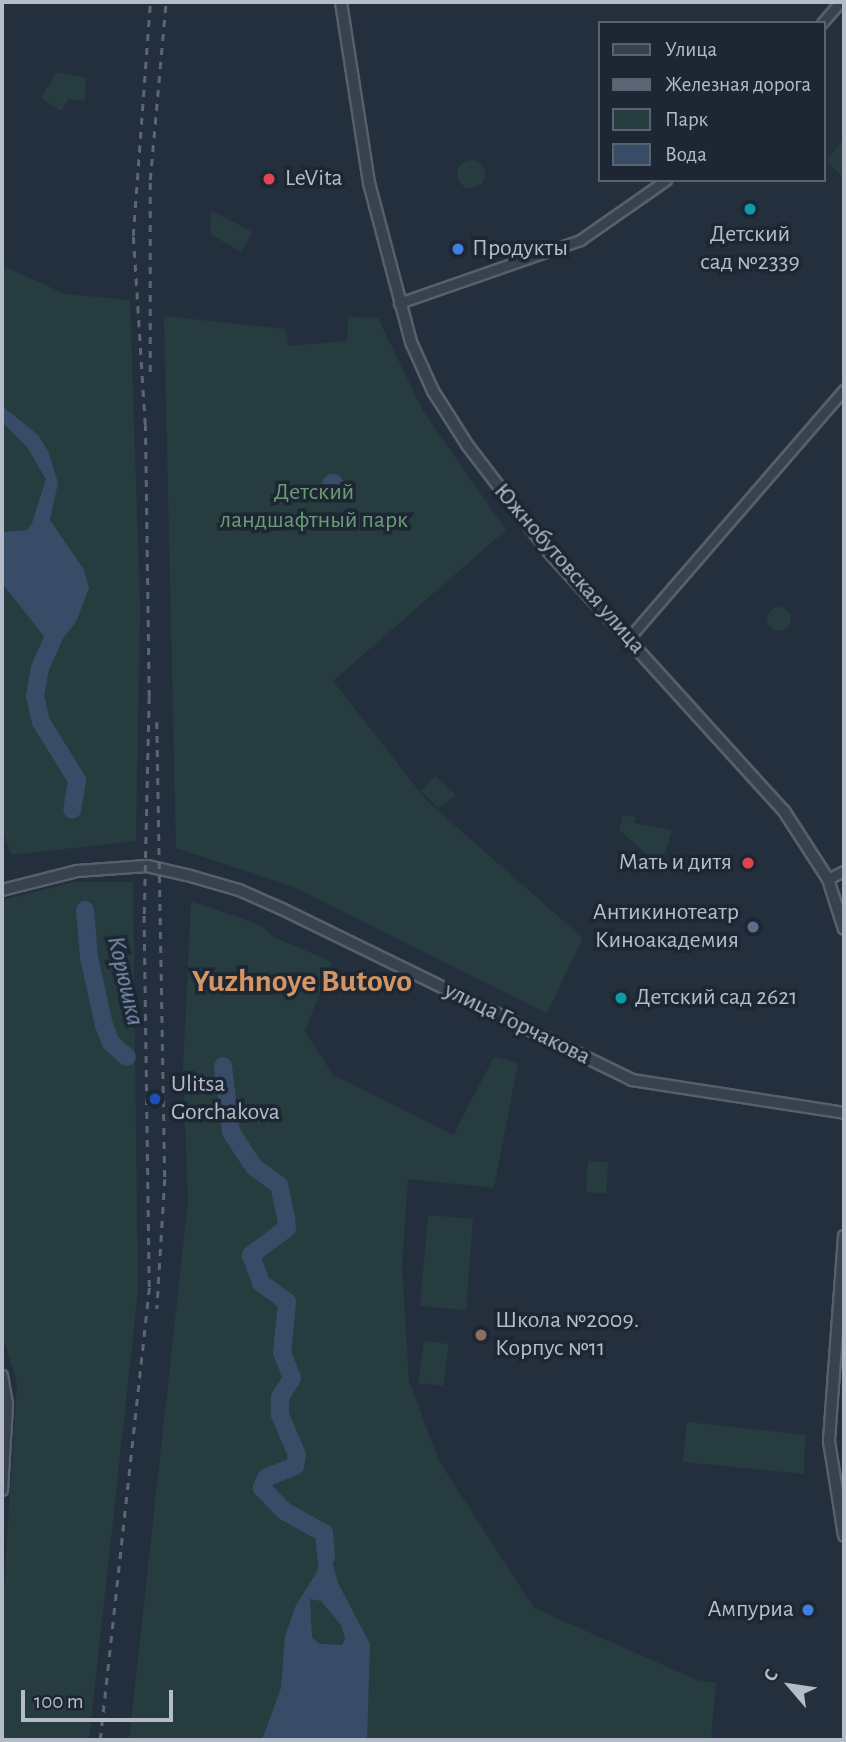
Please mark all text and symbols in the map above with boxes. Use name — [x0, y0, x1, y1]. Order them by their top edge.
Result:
legend — [598, 21, 825, 182]
text: Улица — [665, 39, 717, 60]
text: Железная дорога — [665, 74, 811, 95]
text: Парк — [665, 109, 708, 130]
text: Вода — [665, 144, 707, 165]
place label: LeVita — [285, 165, 343, 193]
marker: LeVita — [259, 169, 279, 189]
marker: Детский сад №2339 — [742, 201, 758, 217]
place label: Детский сад №2339 — [700, 221, 800, 277]
place label: Продукты — [472, 235, 568, 263]
marker: Продукты — [450, 241, 466, 257]
street label: Южнобутовская улица — [487, 478, 651, 660]
park label: Детский ландшафтный парк — [220, 479, 408, 535]
place label: Мать и дитя — [619, 849, 732, 877]
marker: Мать и дитя — [738, 853, 758, 873]
place label: Антикинотеатр Киноакадемия — [593, 899, 739, 955]
marker: Антикинотеатр Киноакадемия — [745, 919, 761, 935]
water label: Корюшка — [100, 933, 150, 1029]
district label: Yuzhnoye Butovo — [192, 962, 412, 1000]
street label: улица Горчакова — [439, 976, 595, 1072]
place label: Детский сад 2621 — [635, 984, 798, 1012]
marker: Детский сад 2621 — [613, 990, 629, 1006]
place label: Ulitsa Gorchakova — [171, 1071, 280, 1127]
marker: Ulitsa Gorchakova — [145, 1089, 165, 1109]
place label: Школа №2009. Корпус №11 — [495, 1307, 639, 1363]
marker: Школа №2009. Корпус №11 — [473, 1327, 489, 1343]
place label: Ампуриа — [707, 1596, 794, 1624]
marker: Ампуриа — [800, 1602, 816, 1618]
north arrow — [755, 1651, 825, 1721]
text: С — [760, 1666, 782, 1685]
scale bar — [24, 1676, 177, 1720]
text: 100 m — [34, 1691, 84, 1712]

